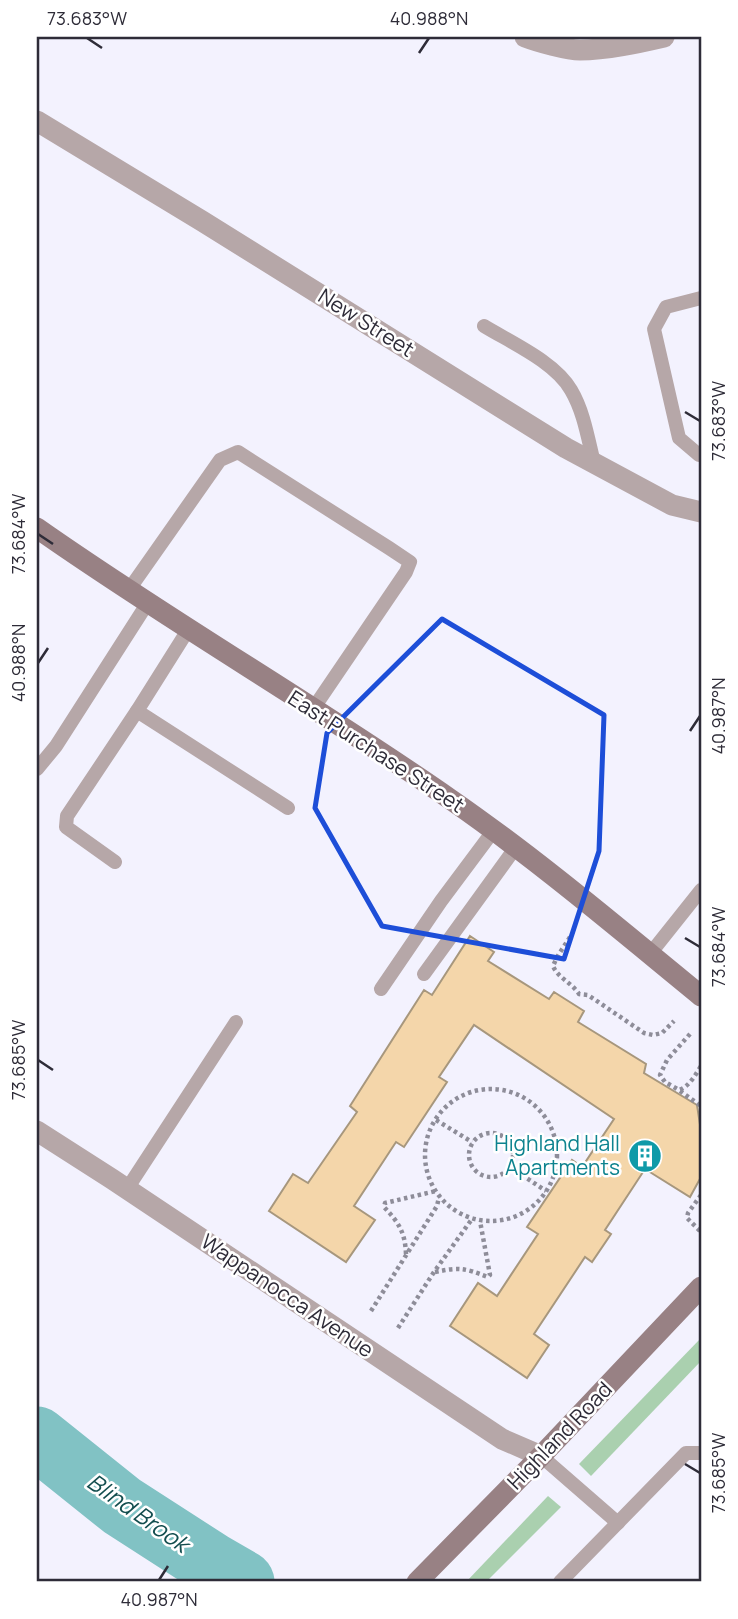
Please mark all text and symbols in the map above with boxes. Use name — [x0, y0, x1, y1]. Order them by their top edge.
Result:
text: 73.683°W — [47, 6, 127, 30]
text: 40.988°N — [390, 6, 468, 30]
street label: New Street — [313, 282, 420, 363]
text: 73.683°W — [706, 381, 730, 461]
text: 73.684°W — [6, 493, 30, 574]
text: 40.988°N — [6, 624, 30, 702]
text: 40.987°N — [706, 677, 730, 755]
street label: East Purchase Street — [283, 684, 470, 819]
text: 73.684°W — [706, 906, 730, 987]
text: 73.685°W — [6, 1020, 30, 1100]
place label: Highland Hall Apartments — [494, 1129, 620, 1181]
building icon: Highland Hall Apartments — [626, 1137, 664, 1175]
street label: Wappanocca Avenue — [196, 1227, 379, 1363]
street label: Highland Road — [501, 1375, 618, 1495]
text: 73.685°W — [706, 1433, 730, 1513]
water label: Blind Brook — [81, 1465, 199, 1561]
text: 40.987°N — [120, 1587, 198, 1611]

